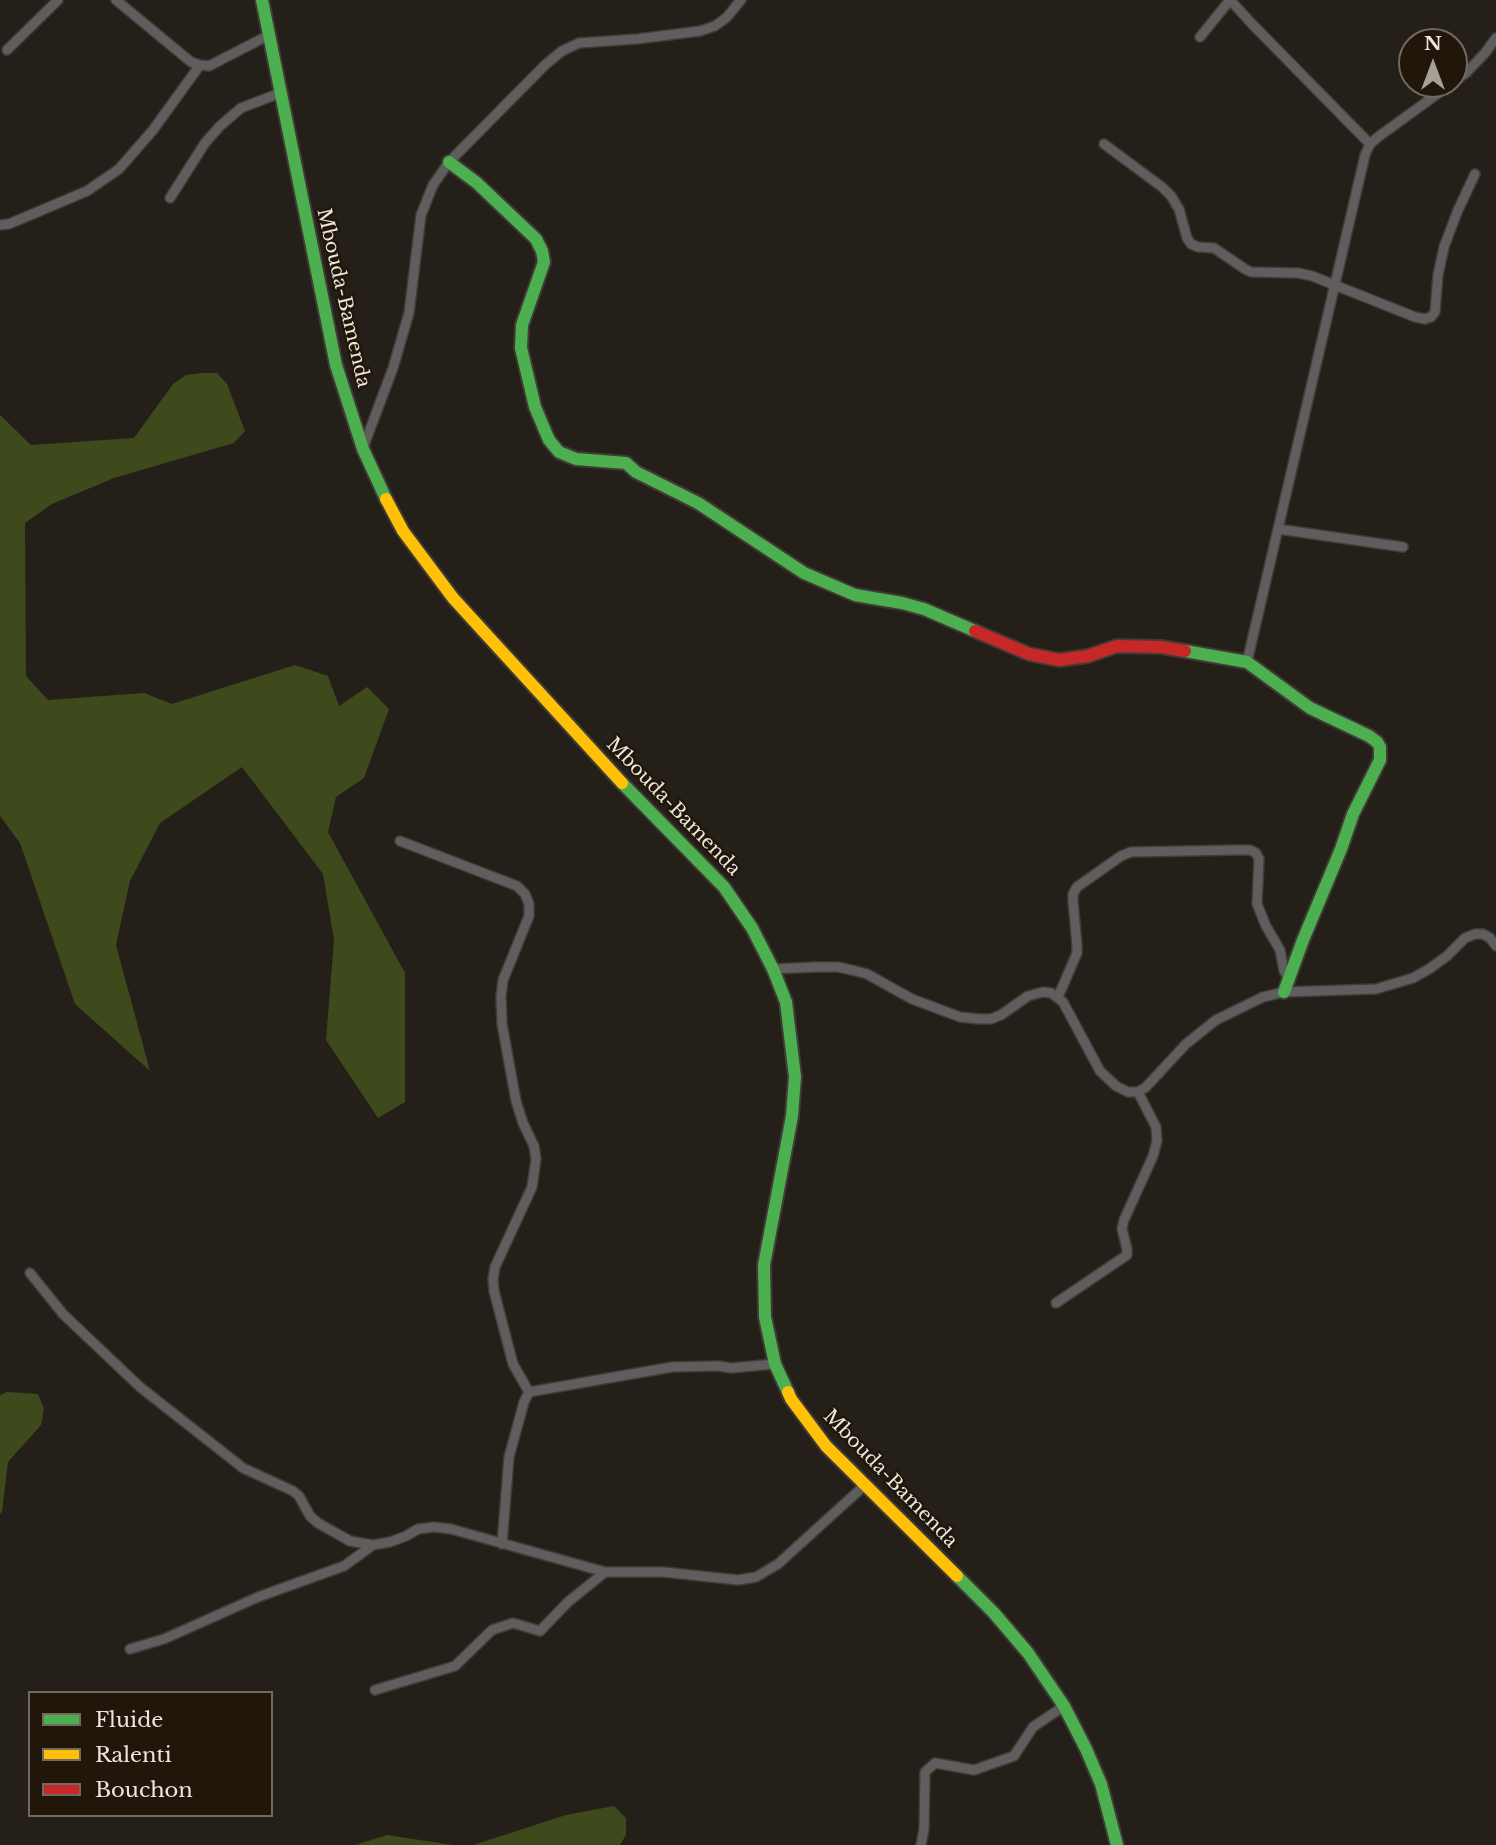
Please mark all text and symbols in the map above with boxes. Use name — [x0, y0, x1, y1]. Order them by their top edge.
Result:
north arrow — [1398, 28, 1468, 98]
text: N — [1424, 32, 1442, 55]
street label: Mbouda-Bamenda — [311, 206, 375, 390]
street label: Mbouda-Bamenda — [601, 733, 745, 881]
street label: Mbouda-Bamenda — [818, 1405, 962, 1553]
legend — [28, 1691, 273, 1817]
text: Fluide — [95, 1707, 163, 1733]
text: Ralenti — [95, 1742, 172, 1768]
text: Bouchon — [95, 1777, 193, 1803]

